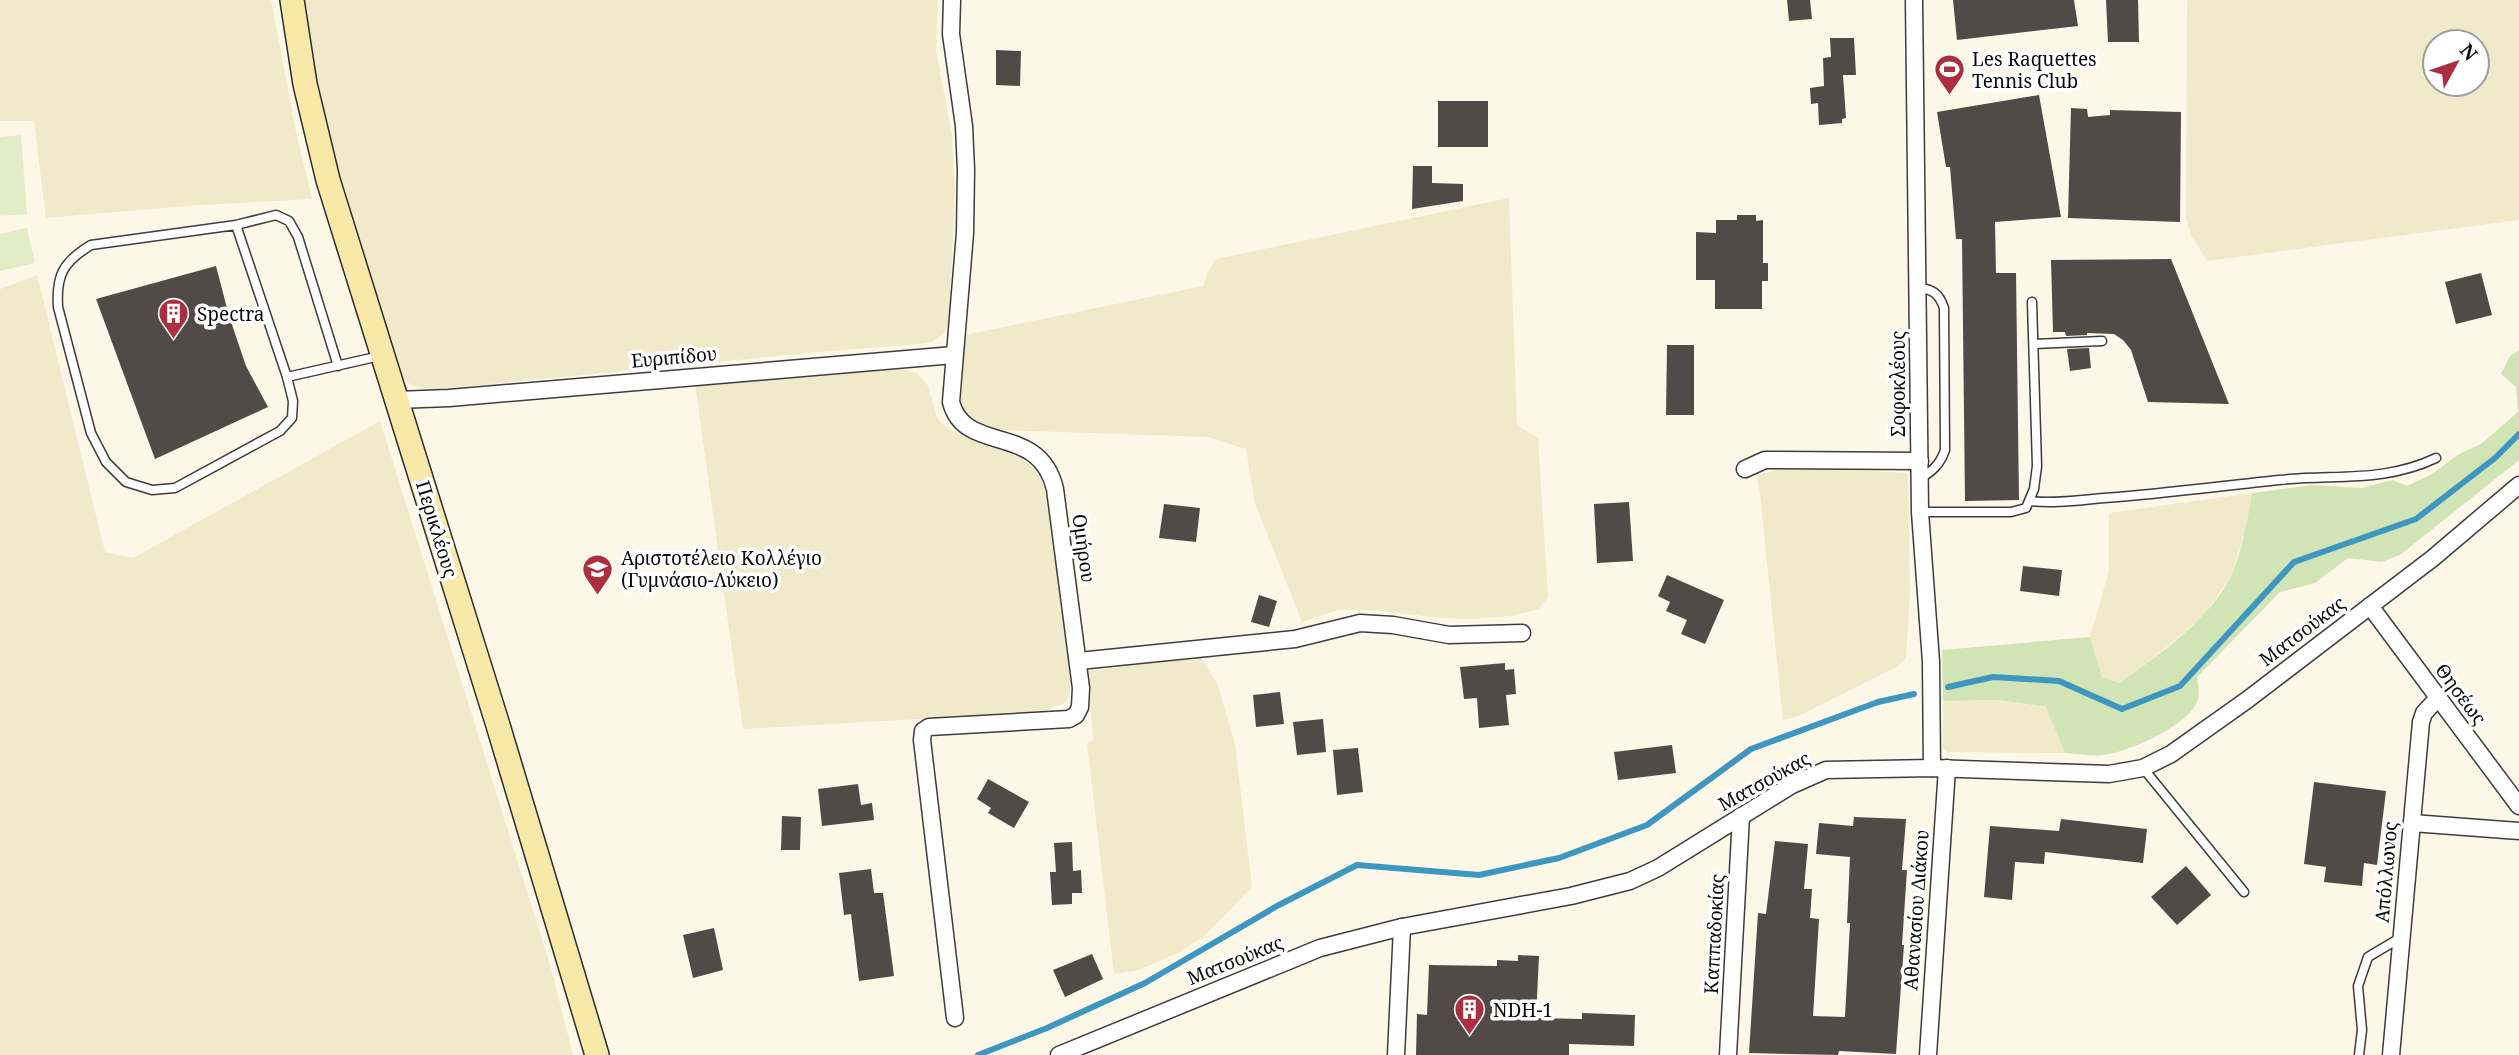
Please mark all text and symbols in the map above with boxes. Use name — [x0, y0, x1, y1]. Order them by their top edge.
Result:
north arrow — [2421, 28, 2491, 98]
text: N — [2454, 38, 2484, 66]
place label: Les Raquettes Tennis Club — [1972, 46, 2097, 94]
sports icon: Les Raquettes Tennis Club — [1932, 53, 1966, 97]
building icon: Spectra — [157, 297, 191, 341]
place label: Spectra — [197, 301, 264, 327]
street label: Σοφοκλέους — [1885, 331, 1911, 437]
street label: Ευριπίδου — [630, 340, 718, 374]
street label: Περικλέους — [410, 477, 464, 581]
street label: Ομήρου — [1066, 512, 1102, 584]
place label: Αριστοτέλειο Κολλέγιο (Γυμνάσιο-Λύκειο) — [621, 545, 822, 593]
school or university icon: Αριστοτέλειο Κολλέγιο (Γυμνάσιο-Λύκειο) — [581, 552, 615, 596]
street label: Ματσούκας — [2254, 590, 2350, 672]
street label: Θησέως — [2429, 658, 2493, 730]
street label: Ματσούκας — [1713, 745, 1815, 817]
street label: Απόλλωνος — [2369, 820, 2403, 924]
street label: Αθανασίου Διάκου — [1897, 829, 1935, 991]
street label: Καππαδοκίας — [1698, 873, 1730, 995]
street label: Ματσούκας — [1183, 929, 1287, 991]
building icon: NDH-1 — [1453, 993, 1487, 1037]
place label: NDH-1 — [1493, 997, 1553, 1023]

